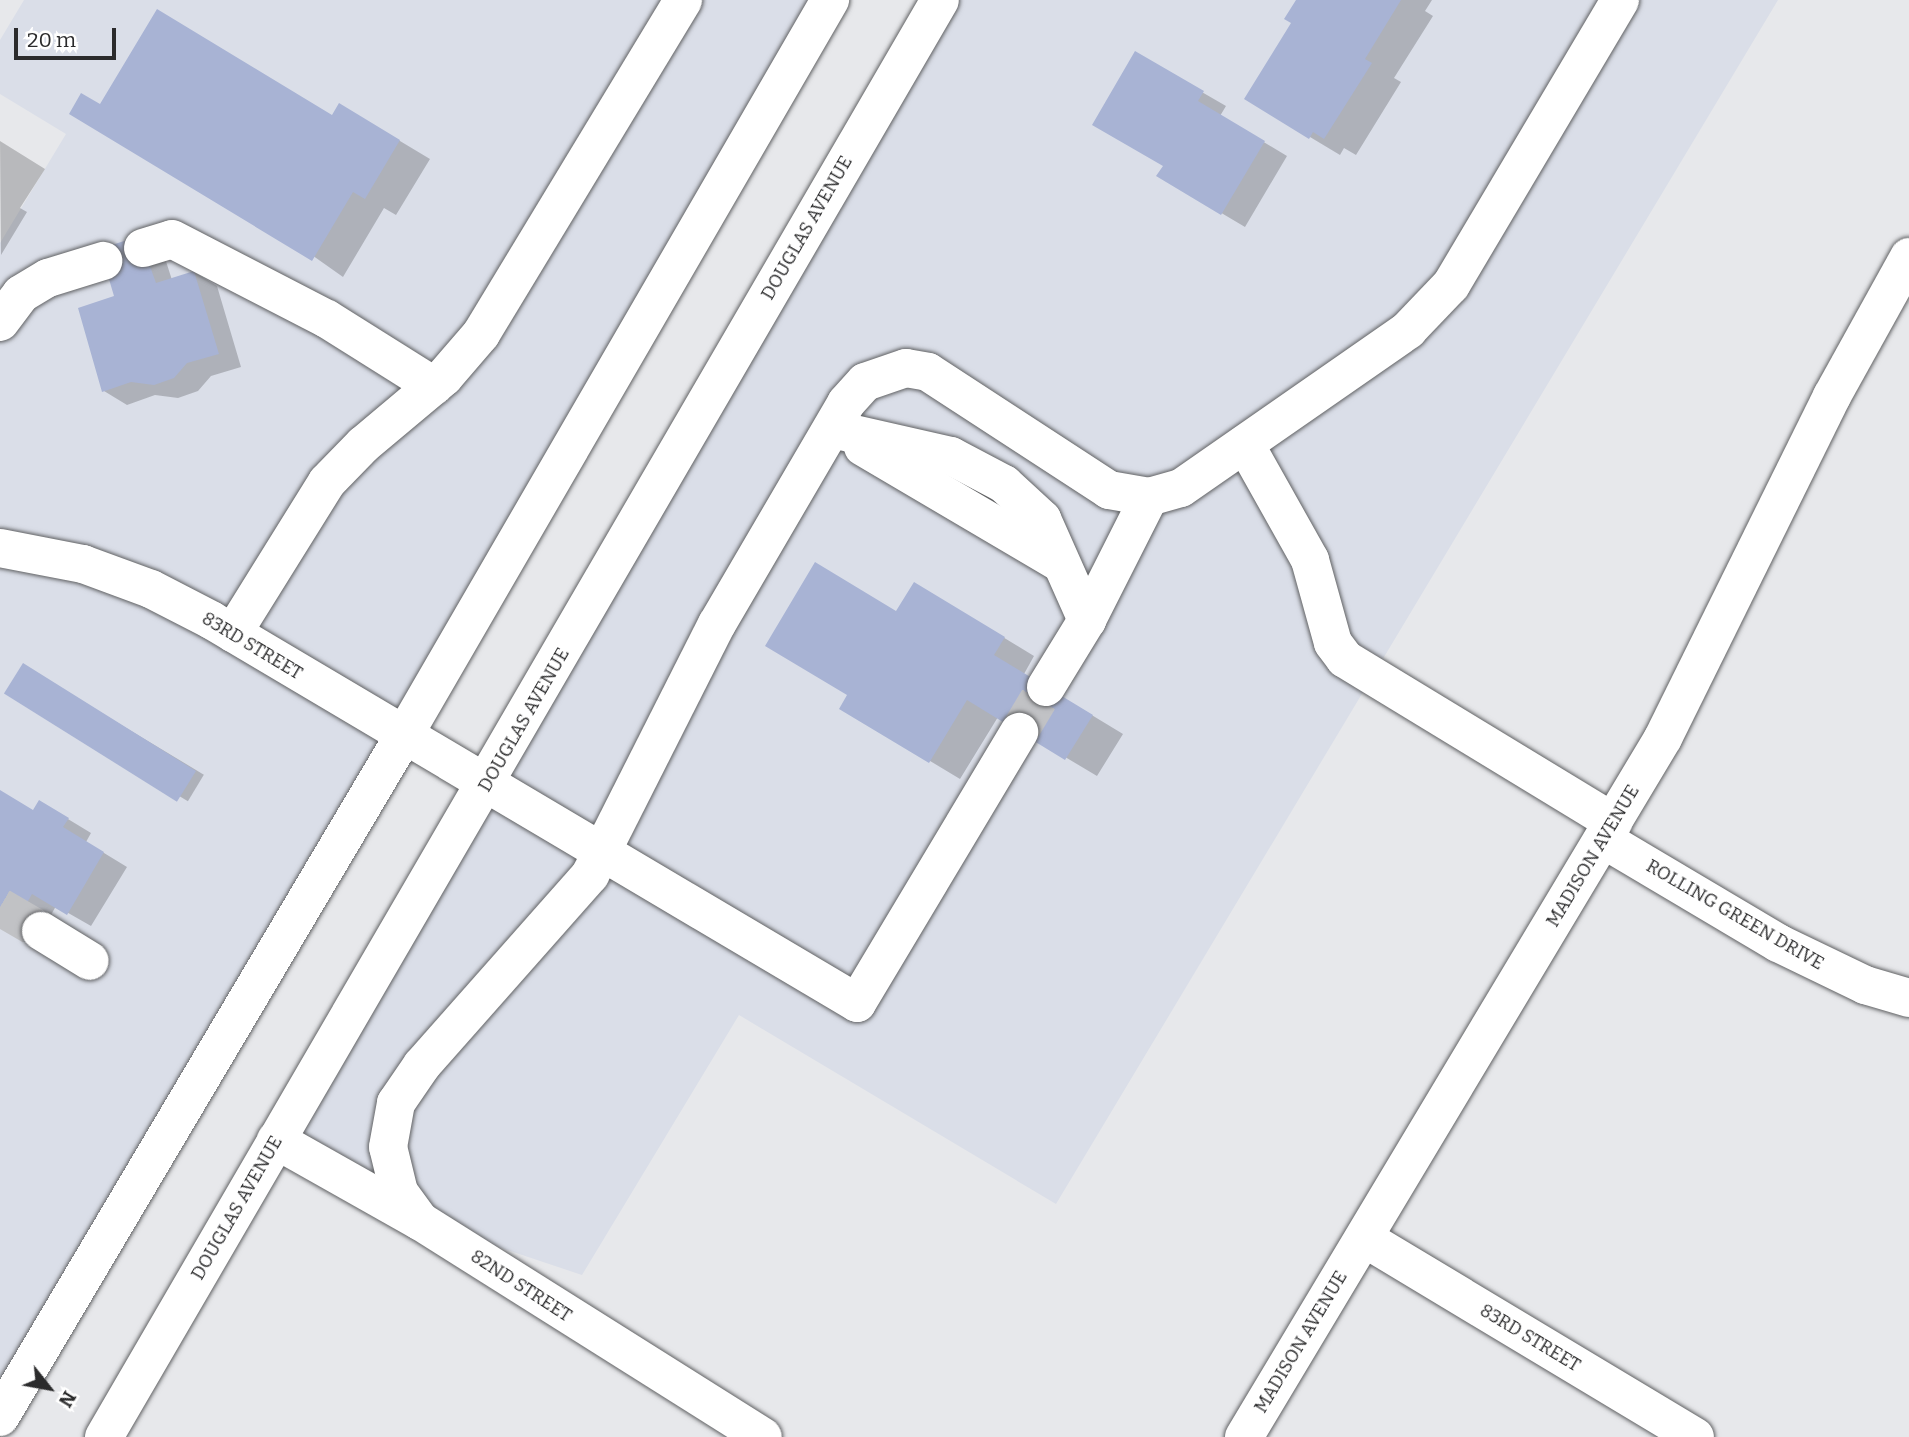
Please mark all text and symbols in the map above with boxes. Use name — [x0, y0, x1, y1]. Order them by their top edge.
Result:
scale bar — [18, 14, 119, 58]
text: 20 m — [27, 27, 76, 53]
street label: DOUGLAS AVENUE — [757, 152, 857, 304]
street label: 83RD STREET — [198, 608, 306, 684]
street label: DOUGLAS AVENUE — [474, 644, 574, 796]
street label: MADISON AVENUE — [1542, 781, 1644, 931]
street label: ROLLING GREEN DRIVE — [1642, 855, 1828, 975]
street label: DOUGLAS AVENUE — [187, 1132, 287, 1284]
street label: 82ND STREET — [467, 1245, 575, 1327]
street label: MADISON AVENUE — [1250, 1267, 1352, 1417]
street label: 83RD STREET — [1476, 1300, 1584, 1376]
north arrow — [14, 1353, 84, 1423]
text: N — [54, 1387, 81, 1411]

